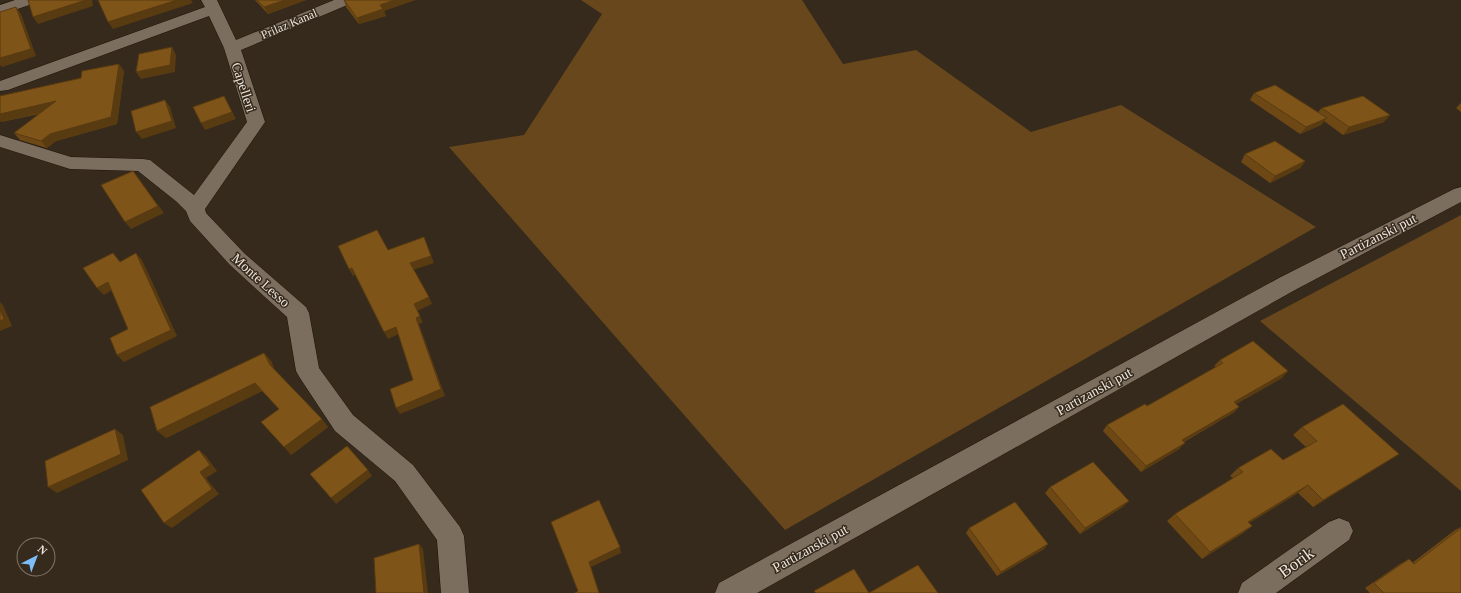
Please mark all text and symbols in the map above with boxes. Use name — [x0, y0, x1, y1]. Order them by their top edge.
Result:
street label: Prilaz Kanal — [259, 6, 320, 42]
street label: Capelleri — [228, 60, 259, 114]
street label: Partizanski put — [1338, 211, 1419, 262]
street label: Monte Lesso — [229, 250, 293, 310]
street label: Partizanski put — [1054, 365, 1135, 418]
street label: Partizanski put — [770, 522, 851, 575]
north arrow — [16, 537, 56, 577]
text: N — [36, 542, 50, 557]
street label: Borik — [1275, 543, 1318, 581]

